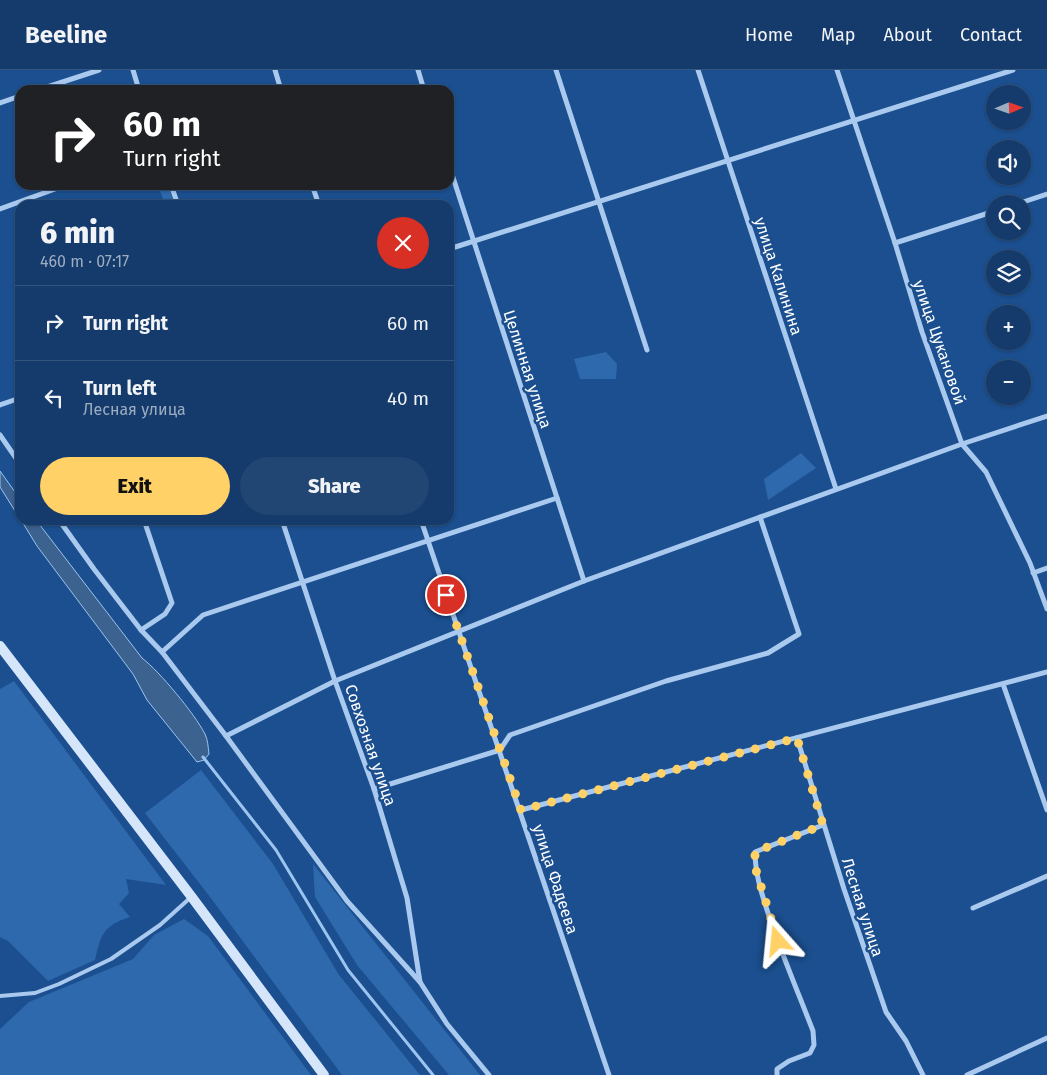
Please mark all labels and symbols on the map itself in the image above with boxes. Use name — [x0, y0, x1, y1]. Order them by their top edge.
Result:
north arrow — [986, 85, 1031, 130]
street label: улица Калинина — [750, 215, 807, 338]
street label: улица Цукановой — [909, 277, 970, 407]
street label: Целинная улица — [499, 308, 556, 431]
pin — [425, 574, 467, 616]
street label: Совхозная улица — [341, 682, 400, 808]
street label: улица Фадеева — [529, 822, 582, 936]
street label: Лесная улица — [838, 855, 887, 959]
position arrow — [751, 914, 803, 966]

